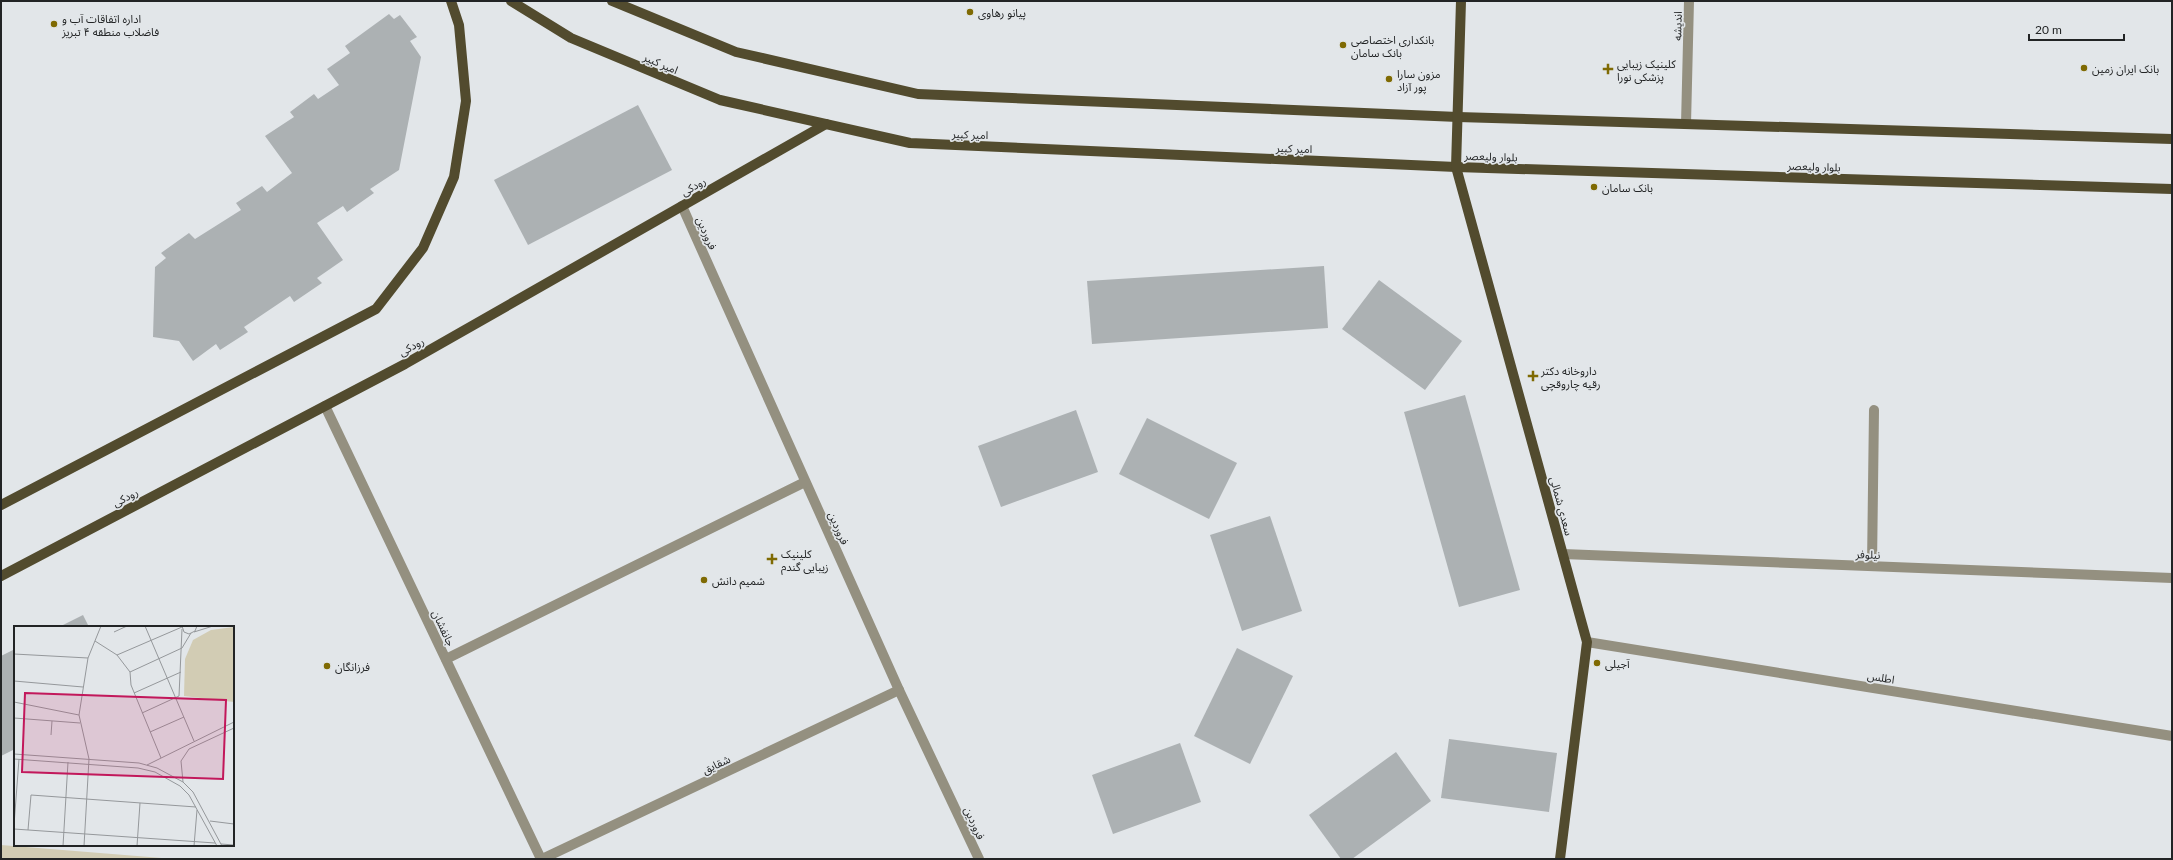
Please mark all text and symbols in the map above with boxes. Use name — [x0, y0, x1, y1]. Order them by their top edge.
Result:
place label: پیانو رهاوی — [978, 6, 1026, 21]
marker: پیانو رهاوی — [965, 7, 975, 17]
street label: اندیشه — [1670, 11, 1685, 41]
place label: اداره اتفاقات آب و فاضلاب منطقه ۴ تبریز — [61, 12, 159, 39]
scale bar — [2029, 16, 2124, 42]
marker: اداره اتفاقات آب و فاضلاب منطقه ۴ تبریز — [49, 19, 59, 29]
text: 20 m — [2035, 22, 2062, 37]
place label: بانکداری اختصاصی بانک سامان — [1351, 33, 1434, 60]
marker: بانکداری اختصاصی بانک سامان — [1338, 40, 1348, 50]
street label: امیر کبیر — [640, 50, 680, 77]
place label: کلینیک زیبایی پزشکی نورا — [1617, 57, 1676, 85]
place label: بانک ایران زمین — [2092, 62, 2159, 76]
marker: کلینیک زیبایی پزشکی نورا — [1602, 63, 1614, 75]
marker: بانک ایران زمین — [2079, 63, 2089, 73]
place label: مزون سارا پور آزاد — [1397, 67, 1441, 95]
marker: مزون سارا پور آزاد — [1384, 74, 1394, 84]
street label: امیر کبیر — [951, 127, 988, 142]
street label: امیر کبیر — [1275, 141, 1312, 156]
street label: بلوار ولیعصر — [1463, 149, 1518, 164]
street label: بلوار ولیعصر — [1786, 159, 1841, 174]
street label: رودکى — [678, 174, 708, 199]
place label: بانک سامان — [1602, 181, 1653, 195]
marker: بانک سامان — [1589, 182, 1599, 192]
street label: فروردین — [693, 215, 720, 252]
street label: رودکى — [396, 334, 426, 359]
place label: داروخانه دکتر رقیه چاروقچی — [1540, 364, 1601, 392]
marker: داروخانه دکتر رقیه چاروقچی — [1528, 371, 1538, 381]
street label: سعدى شمالى — [1547, 475, 1576, 538]
street label: رودکى — [110, 485, 140, 510]
street label: فروردین — [825, 510, 852, 547]
place label: کلینیک زیبایی گندم — [781, 547, 829, 575]
street label: نیلوفر — [1854, 547, 1881, 562]
marker: کلینیک زیبایی گندم — [766, 553, 778, 565]
place label: شمیم دانش — [712, 574, 765, 590]
marker: شمیم دانش — [699, 575, 709, 585]
street label: جانفشان — [429, 608, 458, 649]
inset map — [14, 626, 234, 846]
place label: آجیلی — [1605, 657, 1630, 671]
marker: آجیلی — [1592, 658, 1602, 668]
place label: فرزانگان — [335, 660, 370, 674]
marker: فرزانگان — [322, 661, 332, 671]
street label: اطلس — [1866, 668, 1896, 687]
street label: شقایق — [700, 752, 733, 777]
street label: فروردین — [961, 805, 988, 842]

